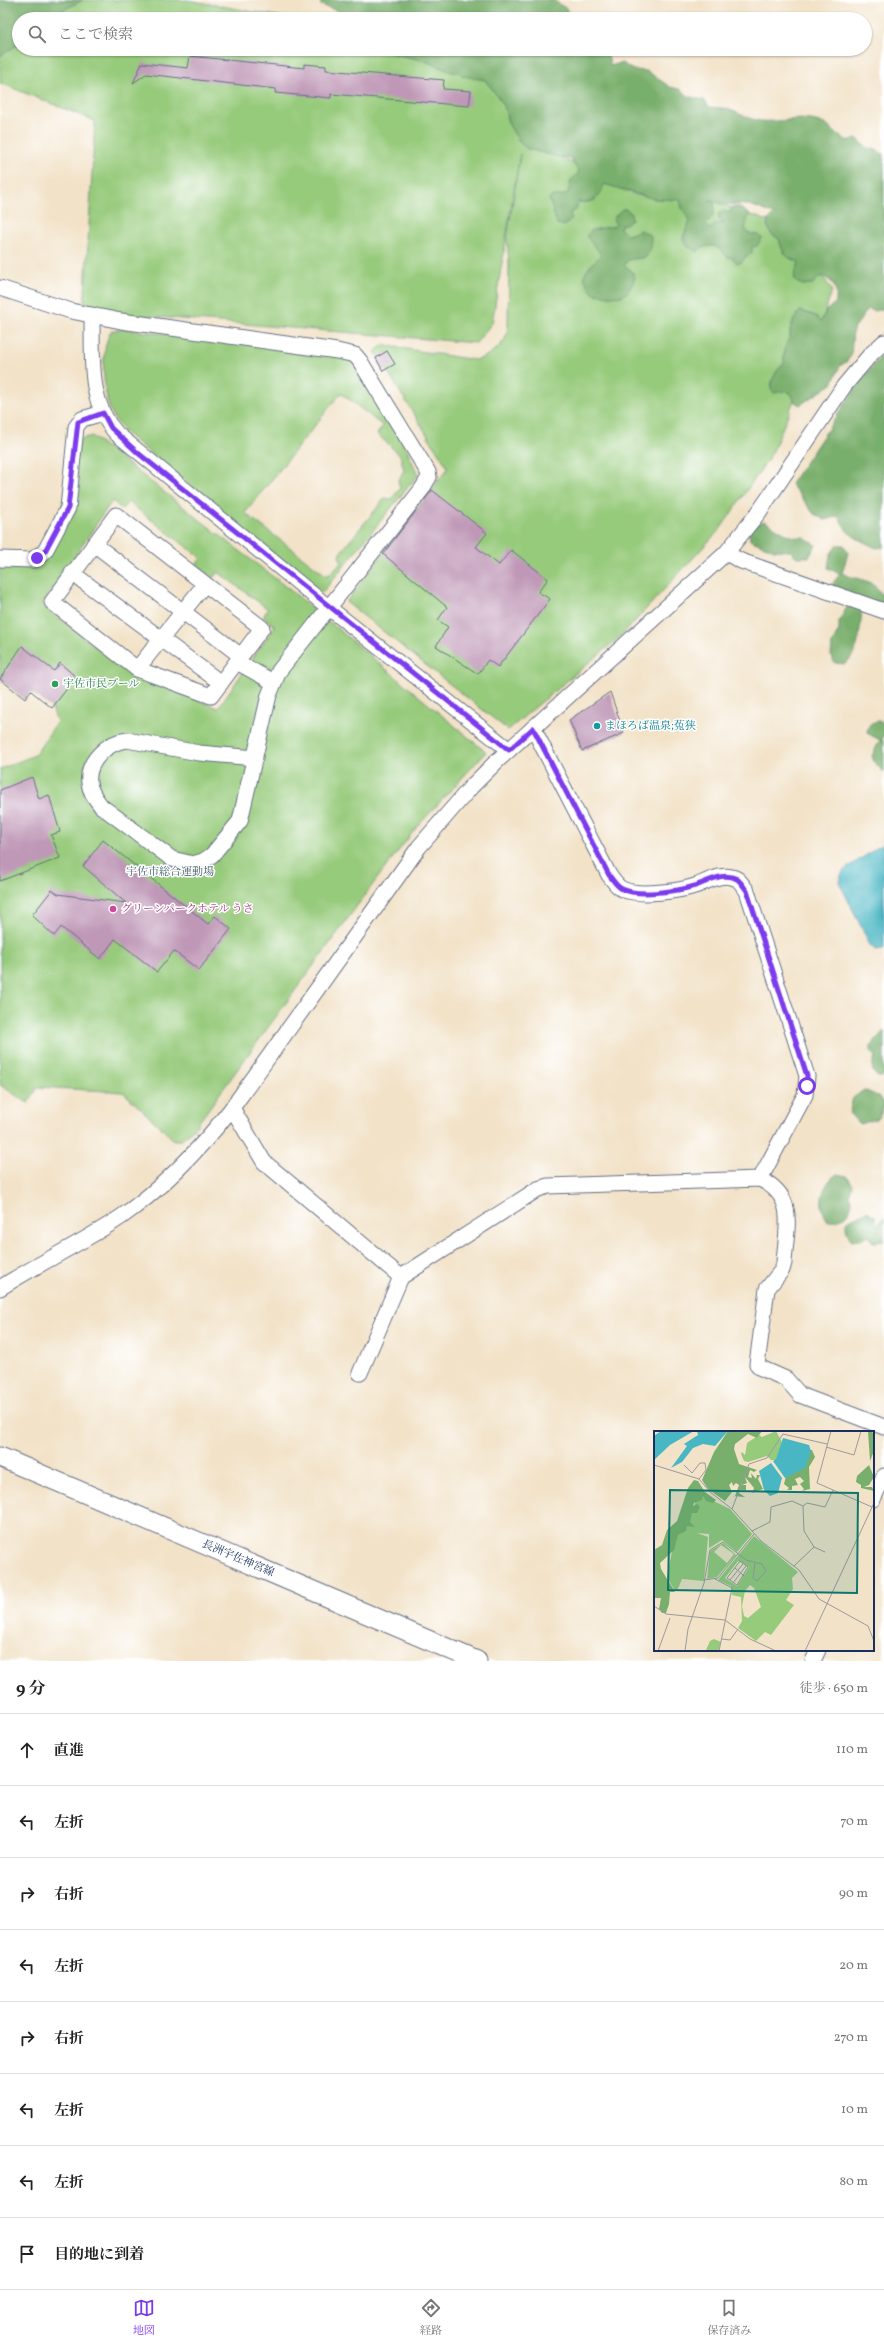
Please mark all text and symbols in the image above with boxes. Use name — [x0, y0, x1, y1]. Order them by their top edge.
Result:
search box — [12, 12, 872, 56]
icon: search — [26, 23, 48, 45]
text: ここで検索 — [58, 25, 133, 46]
route end — [28, 549, 46, 567]
place label: 宇佐市民プール — [63, 677, 139, 692]
marker: 宇佐市民プール — [50, 679, 60, 689]
place label: まほろば温泉;菟狭 — [605, 719, 696, 734]
marker: まほろば温泉;菟狭 — [592, 721, 602, 731]
park label: 宇佐市総合運動場 — [126, 865, 214, 880]
place label: グリーンパークホテル うさ — [121, 902, 254, 917]
marker: グリーンパークホテル うさ — [108, 904, 118, 914]
route start — [798, 1077, 816, 1095]
inset map — [654, 1431, 874, 1651]
street label: 長洲宇佐神宮線 — [200, 1537, 276, 1581]
text: 9 分 — [16, 1678, 46, 1701]
text: 徒歩 · 650 m — [800, 1680, 868, 1698]
icon: ahead — [16, 1739, 38, 1761]
text: 直進 — [54, 1741, 84, 1762]
text: 110 m — [836, 1741, 868, 1759]
icon: left — [16, 1811, 38, 1833]
text: 左折 — [54, 1813, 84, 1834]
text: 70 m — [840, 1813, 868, 1831]
icon: right — [16, 1883, 38, 1905]
text: 右折 — [54, 1885, 84, 1906]
text: 90 m — [839, 1885, 868, 1903]
icon: left — [16, 1955, 38, 1977]
text: 左折 — [54, 1957, 84, 1978]
text: 20 m — [839, 1957, 868, 1975]
icon: right — [16, 2027, 38, 2049]
text: 右折 — [54, 2029, 84, 2050]
text: 270 m — [834, 2029, 868, 2047]
icon: left — [16, 2099, 38, 2121]
text: 左折 — [54, 2101, 84, 2122]
text: 10 m — [841, 2101, 868, 2119]
icon: left — [16, 2171, 38, 2193]
text: 左折 — [54, 2173, 84, 2194]
text: 80 m — [839, 2173, 868, 2191]
icon: arrive — [16, 2243, 38, 2265]
text: 目的地に到着 — [54, 2245, 144, 2266]
tab: 地図 — [133, 2297, 155, 2339]
tab: 経路 — [420, 2297, 442, 2339]
tab: 保存済み — [707, 2297, 751, 2339]

